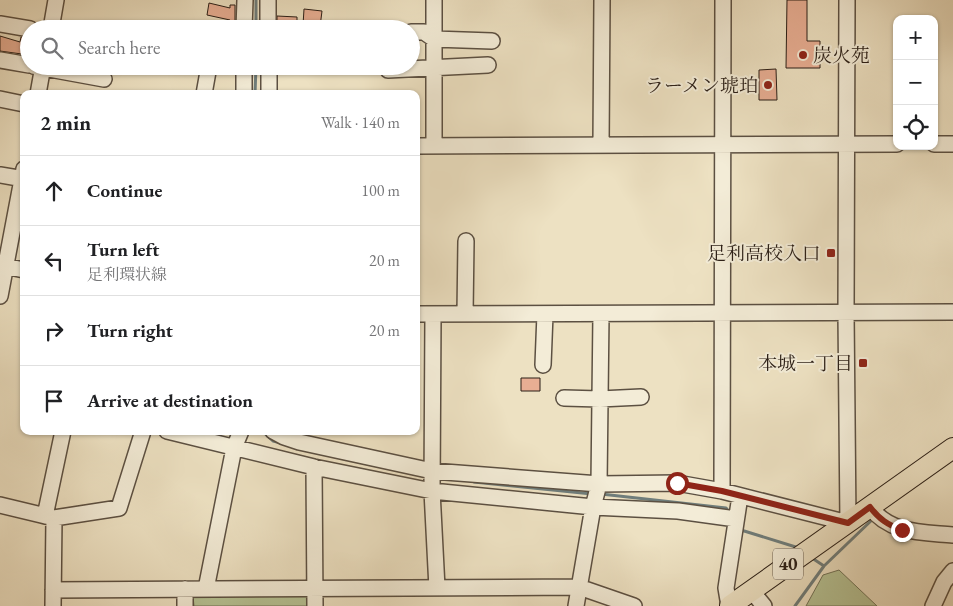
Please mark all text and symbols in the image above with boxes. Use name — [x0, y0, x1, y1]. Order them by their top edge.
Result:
map controls — [893, 15, 938, 150]
button: + — [893, 15, 938, 60]
search box — [20, 20, 420, 75]
icon: search — [38, 34, 66, 62]
text: Search here — [78, 35, 160, 60]
place label: 炭火苑 — [813, 43, 870, 68]
marker: 炭火苑 — [797, 49, 809, 61]
button: − — [893, 60, 938, 105]
place label: ラーメン琥珀 — [645, 73, 758, 98]
marker: ラーメン琥珀 — [762, 79, 774, 91]
button: locate — [893, 105, 938, 150]
text: 2 min — [40, 109, 91, 136]
text: Walk · 140 m — [321, 112, 400, 133]
icon: ahead — [40, 177, 68, 205]
text: Continue — [87, 178, 162, 203]
text: 100 m — [361, 180, 400, 201]
text: Turn left — [87, 237, 159, 262]
place label: 足利高校入口 — [707, 241, 821, 266]
icon: left — [40, 247, 68, 275]
marker: 足利高校入口 — [825, 247, 837, 259]
text: 20 m — [369, 250, 400, 271]
text: 足利環状線 — [87, 264, 167, 285]
icon: right — [40, 317, 68, 345]
text: Turn right — [87, 318, 173, 343]
text: 20 m — [369, 320, 400, 341]
place label: 本城一丁目 — [758, 351, 853, 376]
marker: 本城一丁目 — [857, 357, 869, 369]
icon: arrive — [40, 387, 68, 415]
text: Arrive at destination — [87, 388, 253, 413]
route start — [666, 472, 689, 495]
route end — [891, 519, 914, 542]
road number: 40 — [773, 548, 803, 580]

